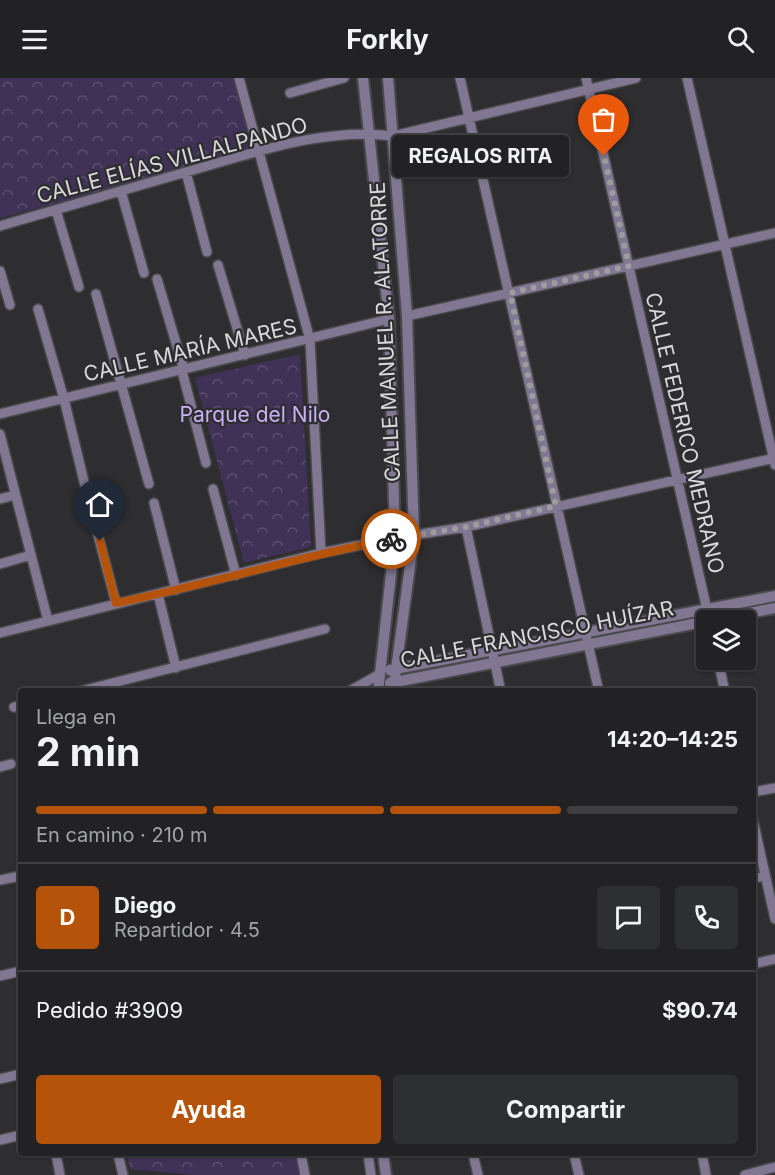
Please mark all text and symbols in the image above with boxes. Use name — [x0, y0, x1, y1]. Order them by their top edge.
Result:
icon: menu — [18, 23, 51, 56]
text: Forkly — [346, 23, 429, 56]
icon: search — [724, 23, 757, 56]
pin — [578, 94, 629, 156]
icon: bag — [587, 103, 620, 136]
street label: CALLE ELÍAS VILLALPANDO — [34, 111, 310, 208]
callout: REGALOS RITA — [391, 135, 568, 177]
text: REGALOS RITA — [409, 144, 552, 168]
street label: CALLE MANUEL R. ALATORRE — [365, 181, 405, 483]
street label: CALLE FEDERICO MEDRANO — [640, 290, 730, 576]
street label: CALLE MARÍA MARES — [81, 312, 299, 387]
park label: Parque del Nilo — [180, 402, 330, 427]
pin — [74, 479, 125, 541]
icon: home — [83, 488, 116, 521]
courier — [361, 509, 421, 569]
icon: bike — [375, 523, 408, 556]
street label: CALLE FRANCISCO HUÍZAR — [398, 594, 676, 673]
map controls — [696, 610, 756, 670]
button: layers — [696, 610, 756, 670]
text: Llega en — [36, 705, 116, 729]
text: 14:20–14:25 — [607, 726, 738, 752]
text: 2 min — [36, 728, 140, 775]
text: En camino · 210 m — [36, 823, 208, 847]
button: chat — [597, 886, 660, 949]
button: phone — [675, 886, 738, 949]
text: Diego — [114, 892, 176, 918]
text: D — [60, 904, 75, 930]
text: Repartidor · 4.5 — [114, 918, 260, 942]
text: Pedido #3909 — [36, 997, 183, 1023]
text: $90.74 — [662, 997, 738, 1023]
button: Ayuda — [36, 1075, 381, 1144]
button: Compartir — [393, 1075, 738, 1144]

